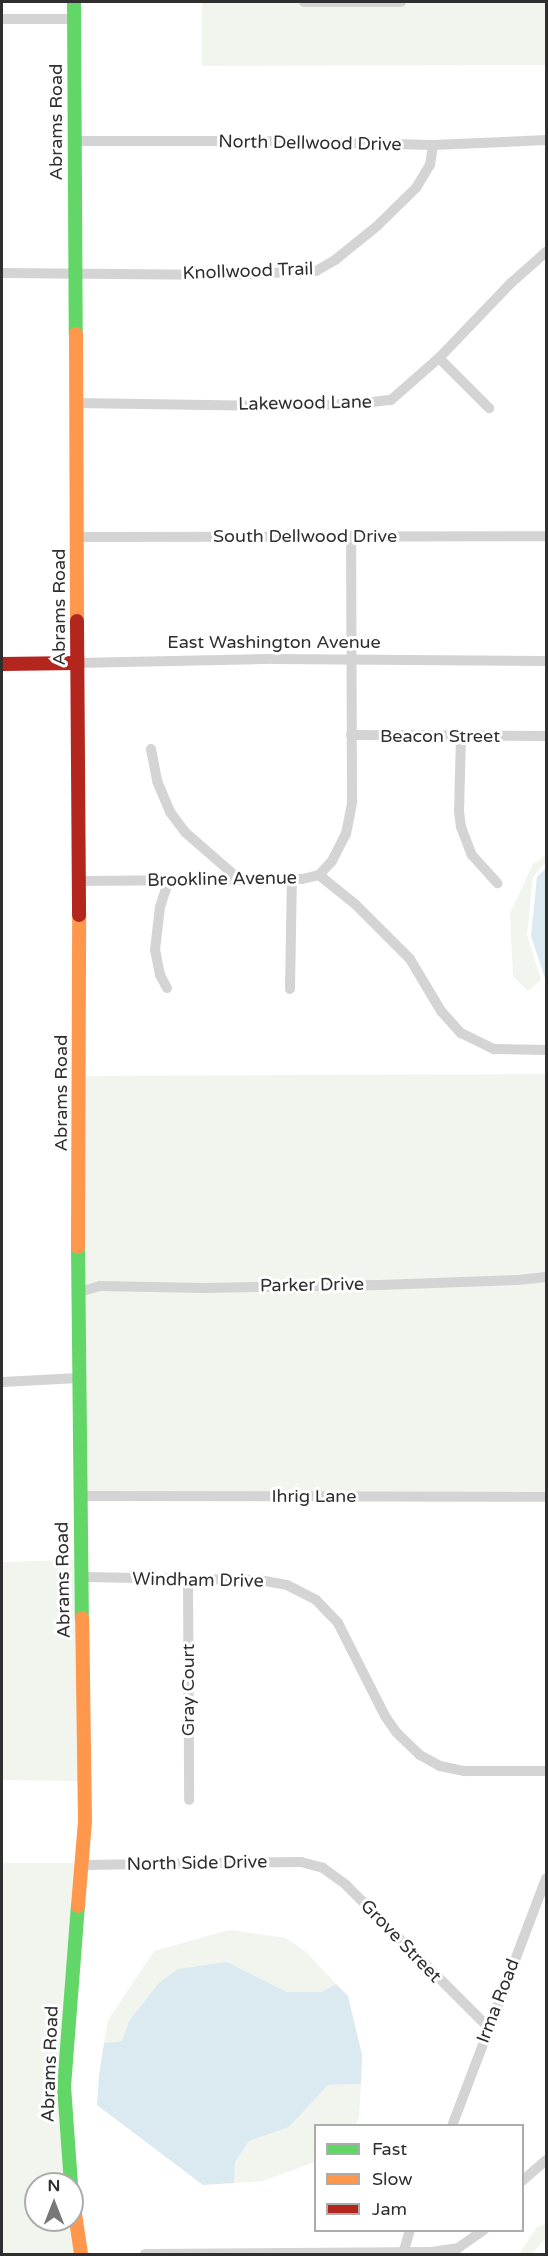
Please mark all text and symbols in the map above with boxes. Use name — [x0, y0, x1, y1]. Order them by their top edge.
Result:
street label: Abrams Road — [45, 64, 67, 180]
street label: North Dellwood Drive — [218, 131, 402, 155]
street label: Knollwood Trail — [182, 258, 314, 284]
street label: Lakewood Lane — [238, 391, 372, 415]
street label: South Dellwood Drive — [213, 525, 397, 547]
street label: Abrams Road — [48, 549, 70, 665]
street label: East Washington Avenue — [167, 631, 381, 653]
street label: Beacon Street — [380, 725, 500, 747]
street label: Brookline Avenue — [147, 867, 297, 891]
street label: Abrams Road — [50, 1035, 72, 1151]
street label: Parker Drive — [260, 1273, 364, 1297]
street label: Ihrig Lane — [272, 1485, 356, 1507]
street label: Abrams Road — [51, 1521, 75, 1639]
street label: Windham Drive — [132, 1568, 264, 1592]
street label: Gray Court — [177, 1644, 199, 1736]
street label: North Side Drive — [127, 1851, 267, 1875]
street label: Grove Street — [356, 1895, 446, 1987]
street label: Irma Road — [472, 1956, 524, 2046]
street label: Abrams Road — [37, 2005, 63, 2123]
legend — [314, 2124, 524, 2232]
text: Fast — [372, 2138, 407, 2160]
text: Slow — [372, 2168, 413, 2190]
north arrow — [24, 2172, 84, 2232]
text: N — [48, 2176, 60, 2196]
text: Jam — [372, 2198, 407, 2220]

